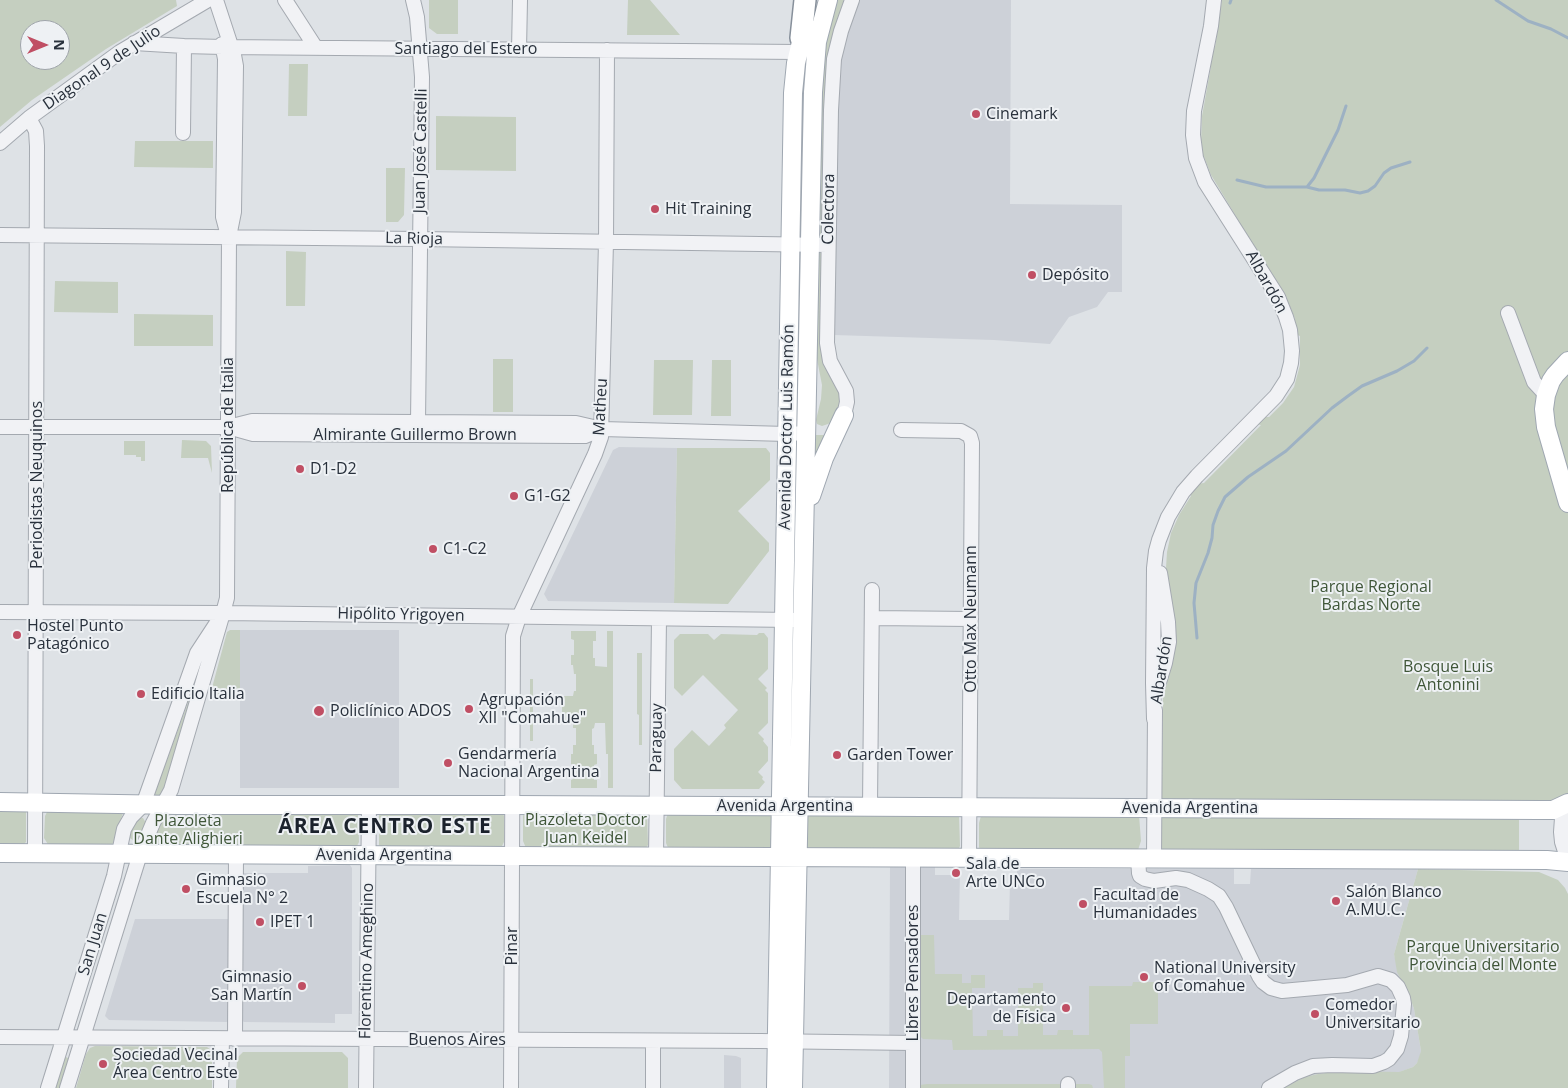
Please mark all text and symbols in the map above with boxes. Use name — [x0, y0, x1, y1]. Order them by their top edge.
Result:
north arrow — [20, 20, 70, 70]
street label: Diagonal 9 de Julio — [40, 22, 164, 114]
text: N — [50, 39, 69, 51]
street label: Santiago del Estero — [395, 39, 537, 59]
street label: Juan José Castelli — [410, 88, 432, 214]
place label: Cinemark — [986, 104, 1058, 124]
marker: Cinemark — [970, 108, 982, 120]
street label: Colectora — [819, 173, 839, 245]
place label: Hit Training — [665, 199, 751, 219]
marker: Hit Training — [649, 203, 661, 215]
street label: La Rioja — [385, 229, 443, 249]
street label: Albardón — [1241, 247, 1291, 317]
place label: Depósito — [1042, 265, 1109, 285]
marker: Depósito — [1026, 269, 1038, 281]
street label: Avenida Doctor Luis Ramón — [776, 324, 798, 530]
street label: República de Italia — [218, 357, 238, 493]
street label: Matheu — [590, 378, 612, 436]
street label: Periodistas Neuquinos — [27, 401, 47, 569]
street label: Almirante Guillermo Brown — [313, 425, 517, 445]
place label: D1-D2 — [310, 459, 357, 479]
marker: D1-D2 — [294, 463, 306, 475]
place label: G1-G2 — [524, 486, 571, 506]
marker: G1-G2 — [508, 490, 520, 502]
place label: C1-C2 — [443, 539, 487, 559]
marker: C1-C2 — [427, 543, 439, 555]
street label: Otto Max Neumann — [961, 545, 981, 693]
park label: Parque Regional Bardas Norte — [1310, 577, 1432, 615]
street label: Hipólito Yrigoyen — [337, 604, 465, 626]
place label: Hostel Punto Patagónico — [27, 616, 124, 654]
marker: Hostel Punto Patagónico — [11, 629, 23, 641]
street label: Albardón — [1147, 635, 1177, 705]
park label: Bosque Luis Antonini — [1403, 657, 1493, 695]
place label: Edificio Italia — [151, 684, 245, 704]
marker: Edificio Italia — [135, 688, 147, 700]
place label: Agrupación XII "Comahue" — [479, 690, 586, 728]
place label: Policlínico ADOS — [330, 701, 451, 721]
marker: Agrupación XII "Comahue" — [463, 703, 475, 715]
street label: Paraguay — [647, 703, 667, 773]
marker: Policlínico ADOS — [312, 704, 326, 718]
place label: Gendarmería Nacional Argentina — [458, 744, 600, 782]
place label: Garden Tower — [847, 745, 953, 765]
marker: Garden Tower — [831, 749, 843, 761]
marker: Gendarmería Nacional Argentina — [442, 757, 454, 769]
street label: Avenida Argentina — [717, 796, 853, 816]
street label: Avenida Argentina — [1122, 798, 1258, 818]
park label: Plazoleta Doctor Juan Keidel — [525, 810, 647, 848]
park label: Plazoleta Dante Alighieri — [133, 811, 243, 849]
district label: ÁREA CENTRO ESTE — [276, 814, 494, 840]
street label: Avenida Argentina — [316, 845, 452, 865]
place label: Sala de Arte UNCo — [966, 854, 1045, 892]
marker: Sala de Arte UNCo — [950, 867, 962, 879]
place label: Gimnasio Escuela N° 2 — [196, 870, 288, 908]
place label: Salón Blanco A.MU.C. — [1346, 882, 1442, 920]
marker: Gimnasio Escuela N° 2 — [180, 883, 192, 895]
street label: Florentino Ameghino — [356, 883, 378, 1039]
place label: Facultad de Humanidades — [1093, 885, 1197, 923]
marker: Salón Blanco A.MU.C. — [1330, 895, 1342, 907]
marker: Facultad de Humanidades — [1077, 898, 1089, 910]
street label: Libres Pensadores — [903, 905, 923, 1041]
street label: San Juan — [74, 910, 112, 978]
place label: IPET 1 — [270, 912, 315, 932]
marker: IPET 1 — [254, 916, 266, 928]
street label: Pinar — [502, 927, 522, 965]
park label: Parque Universitario Provincia del Monte — [1406, 937, 1560, 975]
place label: National University of Comahue — [1154, 958, 1296, 996]
place label: Gimnasio San Martín — [211, 967, 292, 1005]
marker: National University of Comahue — [1138, 971, 1150, 983]
marker: Gimnasio San Martín — [296, 980, 308, 992]
place label: Departamento de Física — [947, 989, 1056, 1027]
place label: Comedor Universitario — [1325, 995, 1420, 1033]
marker: Departamento de Física — [1060, 1002, 1072, 1014]
marker: Comedor Universitario — [1309, 1008, 1321, 1020]
street label: Buenos Aires — [408, 1030, 506, 1050]
place label: Sociedad Vecinal Área Centro Este — [113, 1045, 238, 1083]
marker: Sociedad Vecinal Área Centro Este — [97, 1058, 109, 1070]

